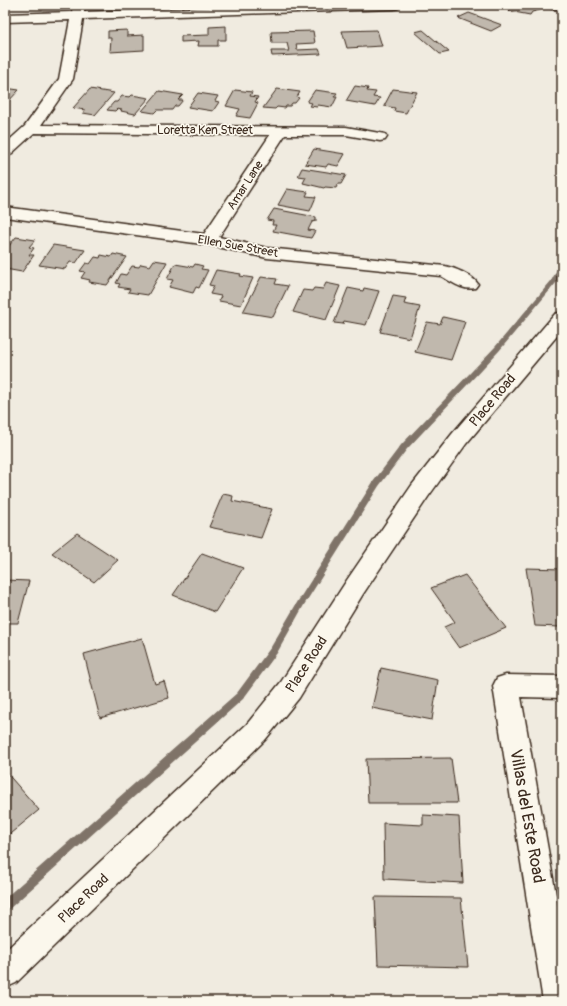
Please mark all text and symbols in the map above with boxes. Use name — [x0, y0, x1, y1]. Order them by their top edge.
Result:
street label: Loretta Ken Street — [157, 123, 253, 138]
street label: Amar Lane — [224, 158, 267, 213]
street label: Ellen Sue Street — [197, 232, 279, 261]
street label: Place Road — [465, 370, 519, 430]
street label: Place Road — [282, 633, 331, 696]
street label: Villas del Este Road — [505, 747, 550, 885]
street label: Place Road — [55, 870, 112, 927]

